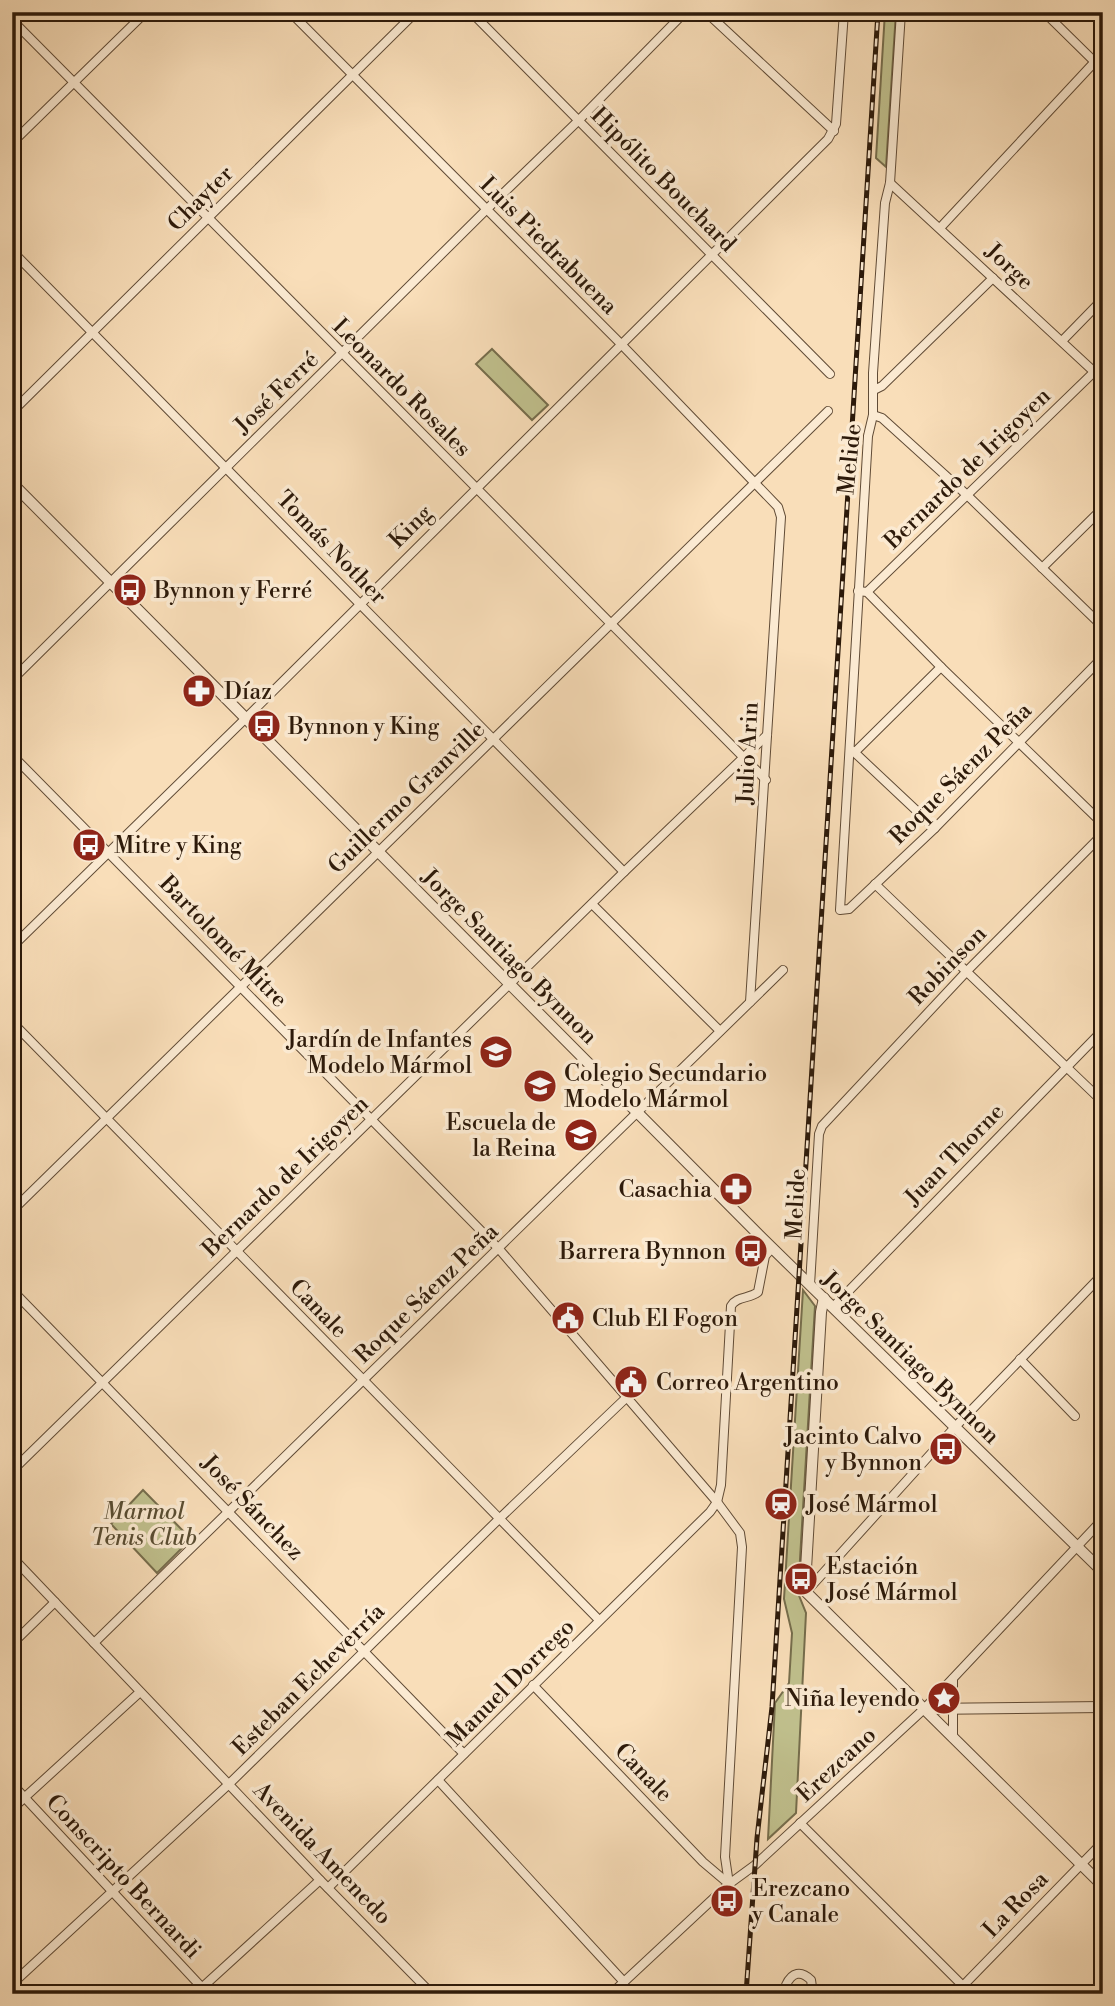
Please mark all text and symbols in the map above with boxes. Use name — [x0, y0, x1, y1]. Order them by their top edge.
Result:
street label: Hipólito Bouchard — [585, 101, 742, 258]
street label: Chayter — [162, 160, 240, 237]
street label: Luis Piedrabuena — [474, 171, 623, 321]
street label: Jorge — [979, 237, 1039, 296]
street label: Leonardo Rosales — [326, 313, 476, 463]
street label: José Ferré — [228, 346, 325, 440]
street label: Bernardo de Irigoyen — [878, 382, 1057, 556]
street label: Melide — [832, 422, 868, 496]
street label: Tomás Nother — [270, 485, 392, 610]
street label: King — [383, 499, 438, 554]
bus stop icon: Bynnon y Ferré — [111, 571, 149, 609]
place label: Bynnon y Ferré — [153, 577, 312, 605]
pharmacy icon: Díaz — [180, 672, 218, 710]
place label: Díaz — [224, 678, 272, 706]
street label: Roque Sáenz Peña — [884, 697, 1038, 851]
street label: Julio Arin — [731, 701, 765, 806]
bus stop icon: Bynnon y King — [245, 707, 283, 745]
place label: Bynnon y King — [287, 713, 440, 741]
street label: Guillermo Granville — [322, 716, 491, 880]
bus stop icon: Mitre y King — [70, 826, 108, 864]
place label: Mitre y King — [114, 832, 242, 860]
street label: Jorge Santiago Bynnon — [415, 862, 603, 1051]
street label: Bartolomé Mitre — [153, 869, 293, 1013]
street label: Robinson — [903, 920, 993, 1011]
place label: Jardín de Infantes Modelo Mármol — [286, 1026, 472, 1080]
school or university icon: Jardín de Infantes Modelo Mármol — [477, 1033, 515, 1071]
place label: Colegio Secundario Modelo Mármol — [564, 1060, 767, 1114]
school or university icon: Colegio Secundario Modelo Mármol — [521, 1067, 559, 1105]
street label: Bernardo de Irigoyen — [196, 1090, 375, 1264]
street label: Juan Thorne — [898, 1098, 1010, 1212]
place label: Escuela de la Reina — [446, 1109, 556, 1163]
school or university icon: Escuela de la Reina — [562, 1116, 600, 1154]
street label: Melide — [780, 1168, 812, 1240]
pharmacy icon: Casachia — [717, 1170, 755, 1208]
place label: Casachia — [618, 1176, 712, 1204]
street label: Roque Sáenz Peña — [349, 1218, 505, 1370]
bus stop icon: Barrera Bynnon — [732, 1232, 770, 1270]
place label: Barrera Bynnon — [558, 1238, 726, 1266]
street label: Jorge Santiago Bynnon — [815, 1265, 1005, 1450]
street label: Canale — [283, 1273, 353, 1344]
public building icon: Club El Fogon — [549, 1299, 587, 1337]
place label: Club El Fogon — [592, 1305, 738, 1333]
public building icon: Correo Argentino — [612, 1363, 650, 1401]
place label: Correo Argentino — [656, 1369, 839, 1397]
place label: Jacinto Calvo y Bynnon — [783, 1423, 922, 1477]
bus stop icon: Jacinto Calvo y Bynnon — [927, 1430, 965, 1468]
street label: José Sánchez — [194, 1448, 309, 1566]
station icon: José Mármol — [762, 1485, 800, 1523]
place label: José Mármol — [805, 1491, 938, 1519]
park label: Marmol Tenis Club — [91, 1498, 197, 1552]
place label: Estación José Mármol — [825, 1553, 958, 1607]
bus stop icon: Estación José Mármol — [782, 1560, 820, 1598]
street label: Esteban Echeverría — [227, 1597, 391, 1762]
street label: Manuel Dorrego — [441, 1613, 580, 1752]
place icon: Niña leyendo — [925, 1679, 963, 1717]
place label: Niña leyendo — [785, 1685, 920, 1713]
street label: Erezcano — [791, 1721, 882, 1808]
street label: Canale — [608, 1737, 678, 1808]
street label: Avenida Amenedo — [247, 1776, 397, 1931]
street label: Conscripto Bernardi — [40, 1789, 207, 1965]
street label: La Rosa — [977, 1865, 1055, 1944]
place label: Erezcano y Canale — [751, 1875, 850, 1929]
bus stop icon: Erezcano y Canale — [708, 1882, 746, 1920]

